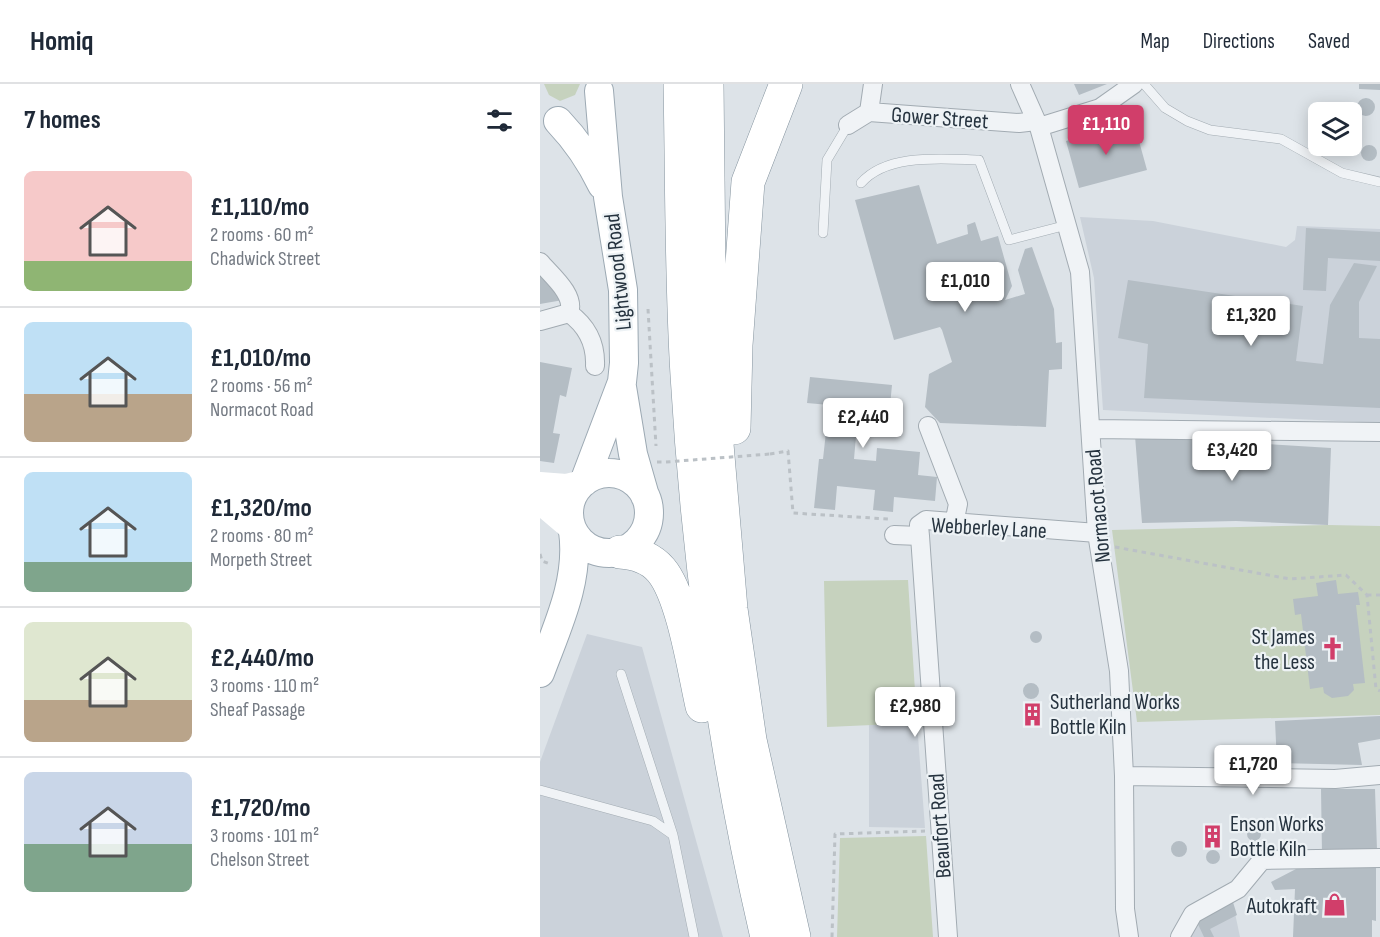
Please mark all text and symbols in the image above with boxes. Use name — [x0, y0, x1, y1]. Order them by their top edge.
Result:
text: Homiq — [30, 25, 94, 58]
text: Map — [1140, 29, 1170, 54]
text: Directions — [1203, 29, 1275, 54]
text: Saved — [1308, 29, 1350, 54]
street label: Gower Street — [890, 102, 990, 135]
map controls — [1308, 102, 1362, 156]
button: layers — [1308, 102, 1362, 156]
icon: filters — [483, 104, 516, 137]
text: 7 homes — [24, 105, 101, 136]
pin: £1,110 — [1057, 105, 1155, 156]
text: £1,110 — [1082, 112, 1130, 136]
text: £1,110/mo — [210, 192, 309, 223]
icon: home — [72, 195, 144, 267]
street label: Lightwood Road — [599, 212, 638, 332]
text: 2 rooms · 60 m² — [210, 223, 314, 247]
text: Chadwick Street — [210, 247, 320, 271]
pin: £1,010 — [916, 262, 1014, 313]
text: £1,010 — [940, 269, 990, 293]
pin: £1,320 — [1202, 296, 1300, 347]
text: £1,320 — [1226, 303, 1276, 327]
text: £1,010/mo — [210, 343, 311, 374]
icon: home — [72, 346, 144, 418]
text: 2 rooms · 56 m² — [210, 374, 313, 398]
text: Normacot Road — [210, 398, 314, 422]
pin: £2,440 — [814, 398, 912, 449]
text: £2,440 — [837, 405, 889, 429]
pin: £3,420 — [1183, 431, 1281, 482]
text: £3,420 — [1206, 438, 1258, 462]
street label: Normacot Road — [1080, 448, 1117, 564]
text: £1,320/mo — [210, 493, 312, 524]
icon: home — [72, 496, 144, 568]
street label: Webberley Lane — [930, 512, 1047, 545]
text: 2 rooms · 80 m² — [210, 524, 314, 548]
text: Morpeth Street — [210, 548, 312, 572]
place label: St James the Less — [1252, 624, 1315, 676]
church icon: St James the Less — [1320, 636, 1346, 662]
text: £2,440/mo — [210, 643, 314, 674]
icon: home — [72, 646, 144, 718]
text: 3 rooms · 110 m² — [210, 674, 319, 698]
pin: £2,980 — [866, 687, 964, 738]
place label: Sutherland Works Bottle Kiln — [1050, 689, 1180, 741]
text: £2,980 — [889, 694, 941, 718]
text: Sheaf Passage — [210, 698, 305, 722]
building icon: Sutherland Works Bottle Kiln — [1019, 701, 1045, 727]
pin: £1,720 — [1204, 745, 1302, 796]
text: £1,720 — [1228, 752, 1278, 776]
street label: Beaufort Road — [923, 773, 958, 879]
text: £1,720/mo — [210, 793, 311, 824]
icon: home — [72, 796, 144, 868]
place label: Enson Works Bottle Kiln — [1230, 811, 1324, 863]
building icon: Enson Works Bottle Kiln — [1199, 823, 1225, 849]
text: 3 rooms · 101 m² — [210, 824, 319, 848]
text: Chelson Street — [210, 848, 309, 872]
shop icon: Autokraft — [1322, 892, 1348, 918]
place label: Autokraft — [1246, 893, 1317, 920]

